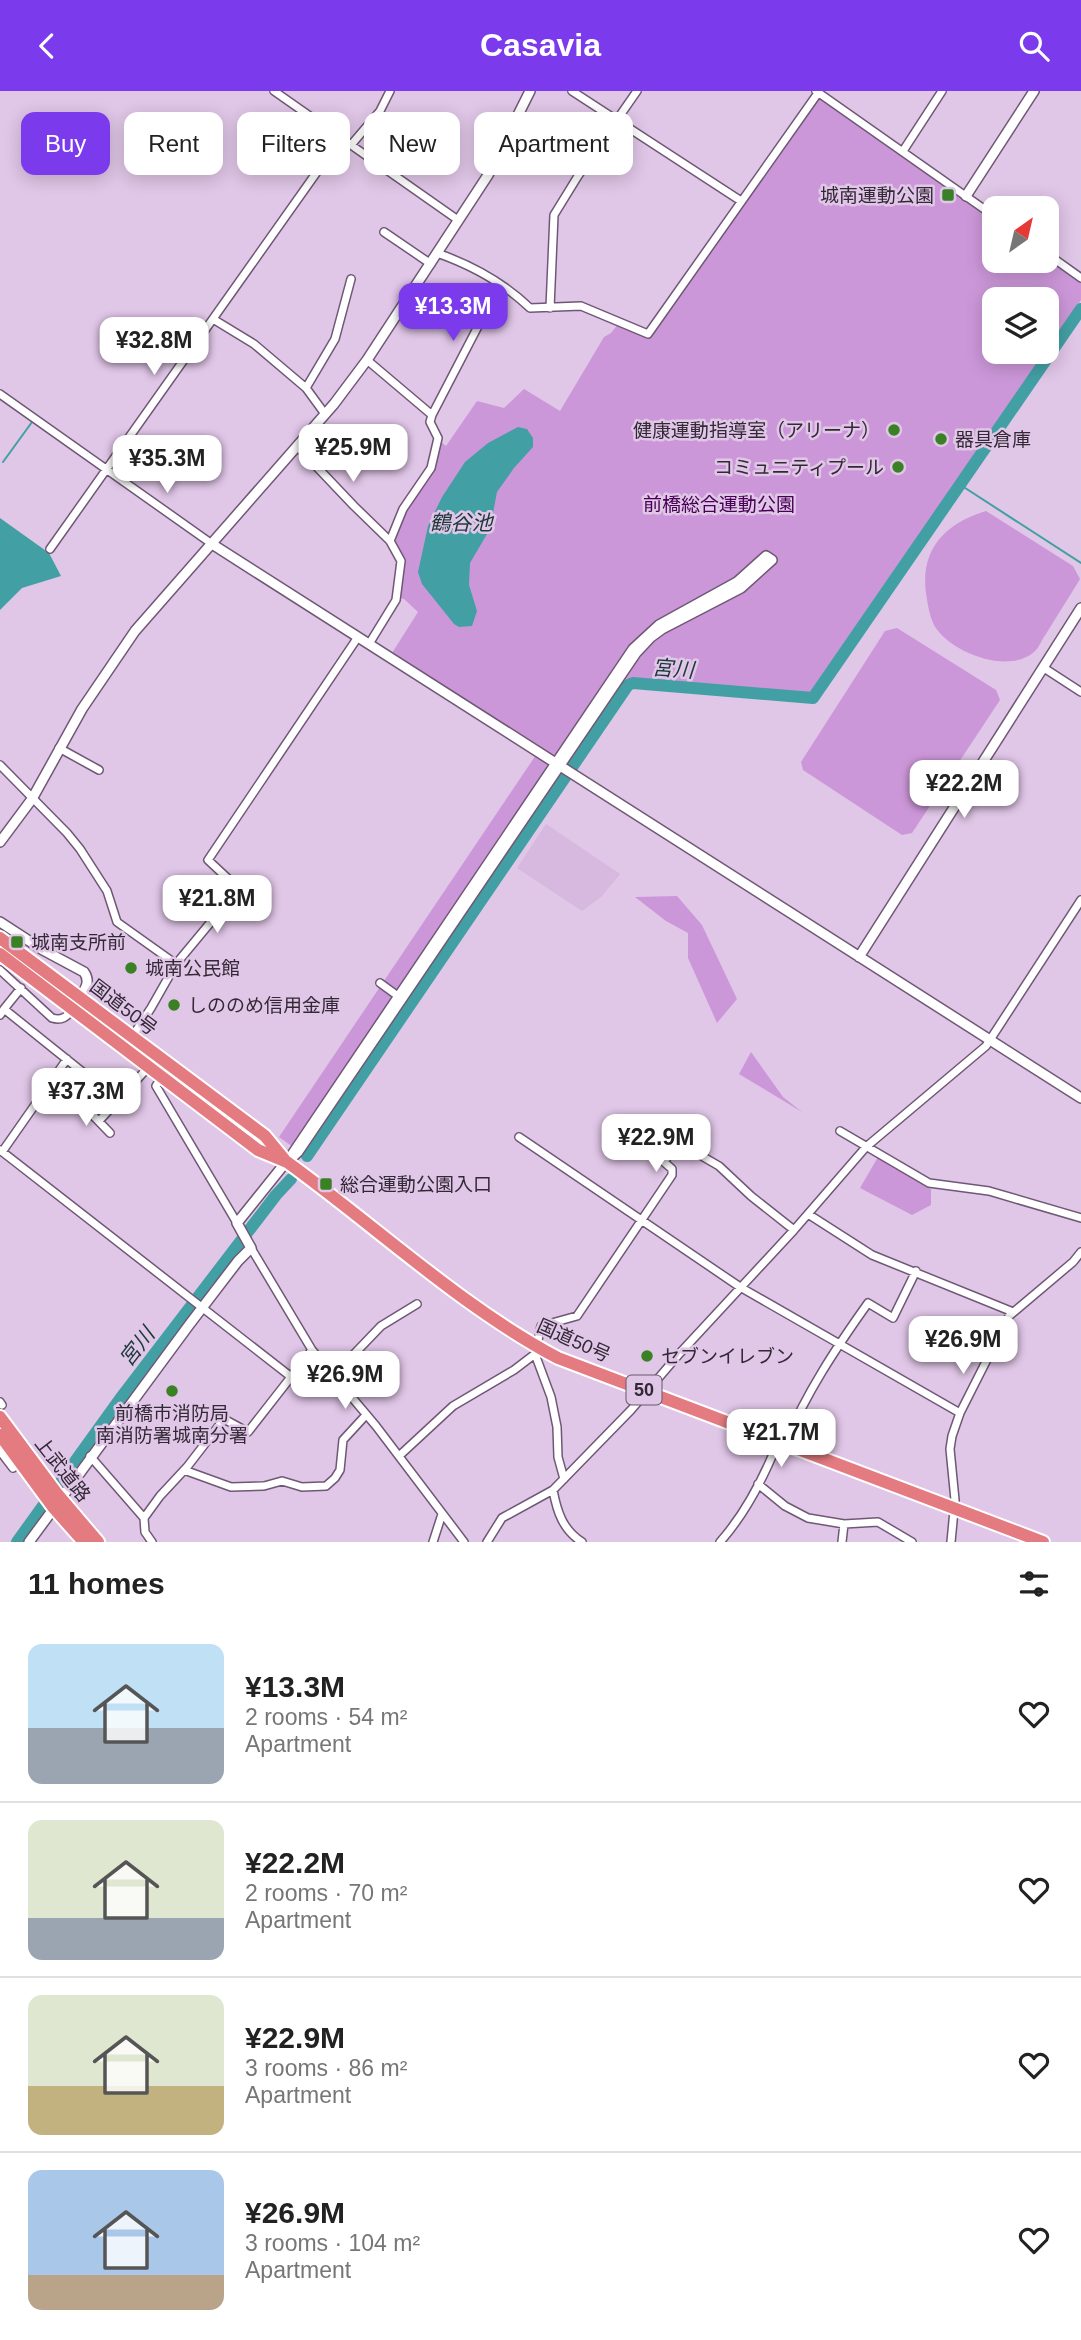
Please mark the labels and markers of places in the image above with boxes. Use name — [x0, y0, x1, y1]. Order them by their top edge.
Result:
place label: 城南運動公園 — [820, 185, 934, 206]
marker: 城南運動公園 — [940, 187, 956, 203]
pin: ¥13.3M — [396, 283, 510, 343]
pin: ¥32.8M — [97, 317, 211, 377]
place label: 健康運動指導室（アリーナ） — [633, 420, 880, 441]
marker: 健康運動指導室（アリーナ） — [886, 422, 902, 438]
pin: ¥25.9M — [296, 425, 410, 484]
place label: 器具倉庫 — [955, 429, 1031, 450]
marker: 器具倉庫 — [933, 431, 949, 447]
pin: ¥35.3M — [110, 435, 224, 495]
place label: コミュニティプール — [714, 457, 884, 478]
marker: コミュニティプール — [890, 459, 906, 475]
pin: ¥22.2M — [907, 761, 1021, 820]
pin: ¥21.8M — [160, 875, 274, 935]
place label: 城南支所前 — [31, 932, 126, 953]
marker: 城南支所前 — [9, 934, 25, 950]
place label: 城南公民館 — [145, 958, 240, 979]
marker: 城南公民館 — [123, 960, 139, 976]
place label: しののめ信用金庫 — [188, 995, 340, 1016]
marker: しののめ信用金庫 — [166, 997, 182, 1013]
pin: ¥37.3M — [29, 1069, 143, 1128]
pin: ¥22.9M — [599, 1115, 713, 1174]
place label: 総合運動公園入口 — [340, 1174, 492, 1195]
marker: 総合運動公園入口 — [318, 1176, 334, 1192]
pin: ¥26.9M — [906, 1317, 1020, 1376]
place label: セブンイレブン — [661, 1346, 794, 1367]
marker: セブンイレブン — [639, 1348, 655, 1364]
pin: ¥26.9M — [288, 1351, 402, 1411]
marker: 前橋市消防局 南消防署城南分署 — [164, 1383, 180, 1399]
place label: 前橋市消防局 南消防署城南分署 — [96, 1403, 248, 1446]
pin: ¥21.7M — [724, 1409, 838, 1469]

